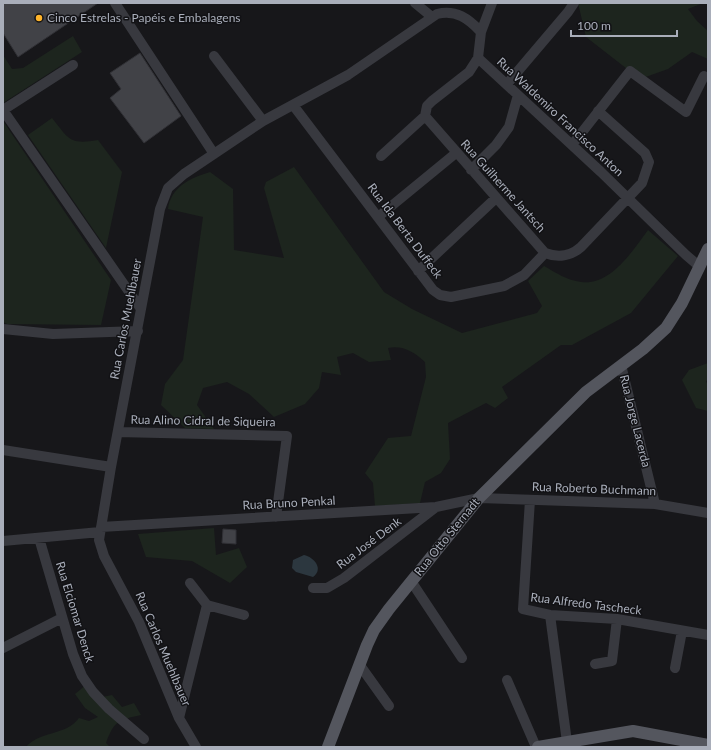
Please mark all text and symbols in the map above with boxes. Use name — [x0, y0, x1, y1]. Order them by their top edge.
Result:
place label: Cinco Estrelas - Papéis e Embalagens — [47, 10, 241, 25]
scale bar — [571, 12, 677, 38]
marker: Cinco Estrelas - Papéis e Embalagens — [34, 13, 44, 23]
text: 100 m — [577, 18, 611, 33]
street label: Rua Waldemiro Francisco Anton — [494, 54, 627, 179]
street label: Rua Guilherme Jantsch — [458, 136, 549, 235]
street label: Rua Ida Berta Duffeck — [365, 180, 447, 282]
street label: Rua Carlos Muehlbauer — [106, 257, 145, 381]
street label: Rua Jorge Lacerda — [617, 373, 654, 469]
street label: Rua Alino Cidral de Siqueira — [130, 412, 276, 429]
street label: Rua Roberto Buchmann — [532, 479, 656, 498]
street label: Rua Bruno Penkal — [242, 493, 336, 512]
street label: Rua Otto Sternadt — [411, 494, 483, 579]
street label: Rua José Denk — [333, 513, 405, 572]
street label: Rua Elciomar Denck — [53, 559, 98, 665]
street label: Rua Carlos Muehlbauer — [133, 589, 195, 709]
street label: Rua Alfredo Tascheck — [530, 589, 643, 618]

